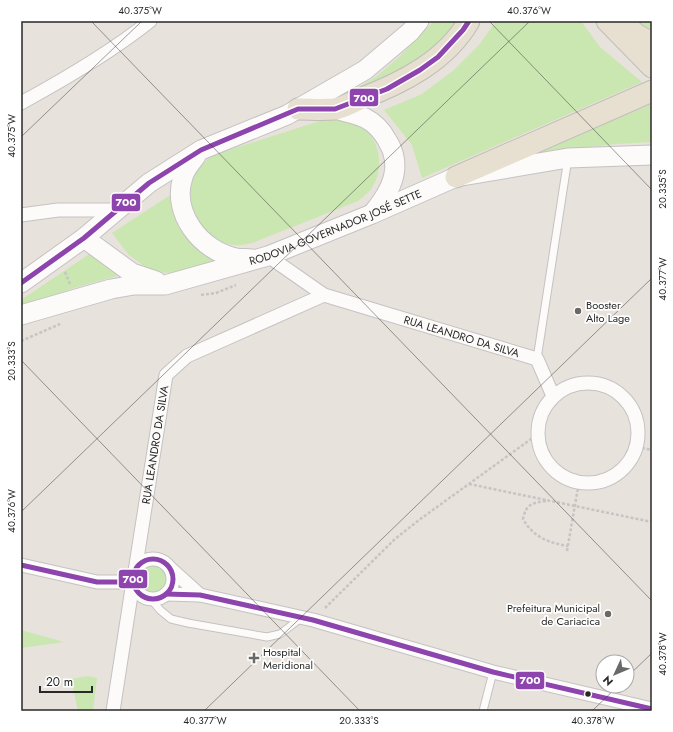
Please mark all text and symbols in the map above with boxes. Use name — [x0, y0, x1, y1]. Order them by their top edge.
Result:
text: 40.375°W — [118, 3, 162, 18]
text: 40.376°W — [507, 3, 551, 18]
line badge: 700 — [349, 88, 379, 107]
text: 700 — [353, 90, 375, 106]
text: 40.375°W — [4, 114, 19, 158]
text: 20.335°S — [655, 169, 670, 209]
street label: RODOVIA GOVERNADOR JOSÉ SETTE — [247, 185, 424, 269]
line badge: 700 — [111, 193, 141, 212]
text: 700 — [115, 194, 137, 210]
text: 40.377°W — [655, 257, 670, 301]
place label: Booster Alto Lage — [586, 297, 630, 326]
marker: Booster Alto Lage — [573, 306, 583, 316]
street label: RUA LEANDRO DA SILVA — [402, 311, 522, 361]
text: 20.333°S — [4, 341, 19, 381]
street label: RUA LEANDRO DA SILVA — [138, 383, 172, 505]
text: 40.376°W — [4, 489, 19, 533]
line badge: 700 — [118, 569, 148, 589]
text: 700 — [122, 571, 144, 587]
place label: Prefeitura Municipal de Cariacica — [507, 600, 600, 629]
marker: Prefeitura Municipal de Cariacica — [603, 609, 613, 619]
text: 40.378°W — [655, 632, 670, 676]
place label: Hospital Meridional — [263, 644, 313, 673]
marker: Hospital Meridional — [248, 652, 260, 664]
north arrow — [595, 654, 635, 694]
scale bar — [40, 668, 92, 694]
line badge: 700 — [515, 671, 545, 690]
text: 700 — [519, 672, 541, 688]
text: N — [599, 672, 617, 690]
text: 20 m — [46, 673, 73, 691]
unlabelled marker — [583, 689, 593, 699]
text: 40.377°W — [183, 713, 227, 728]
text: 20.333°S — [339, 713, 379, 728]
text: 40.378°W — [571, 713, 615, 728]

